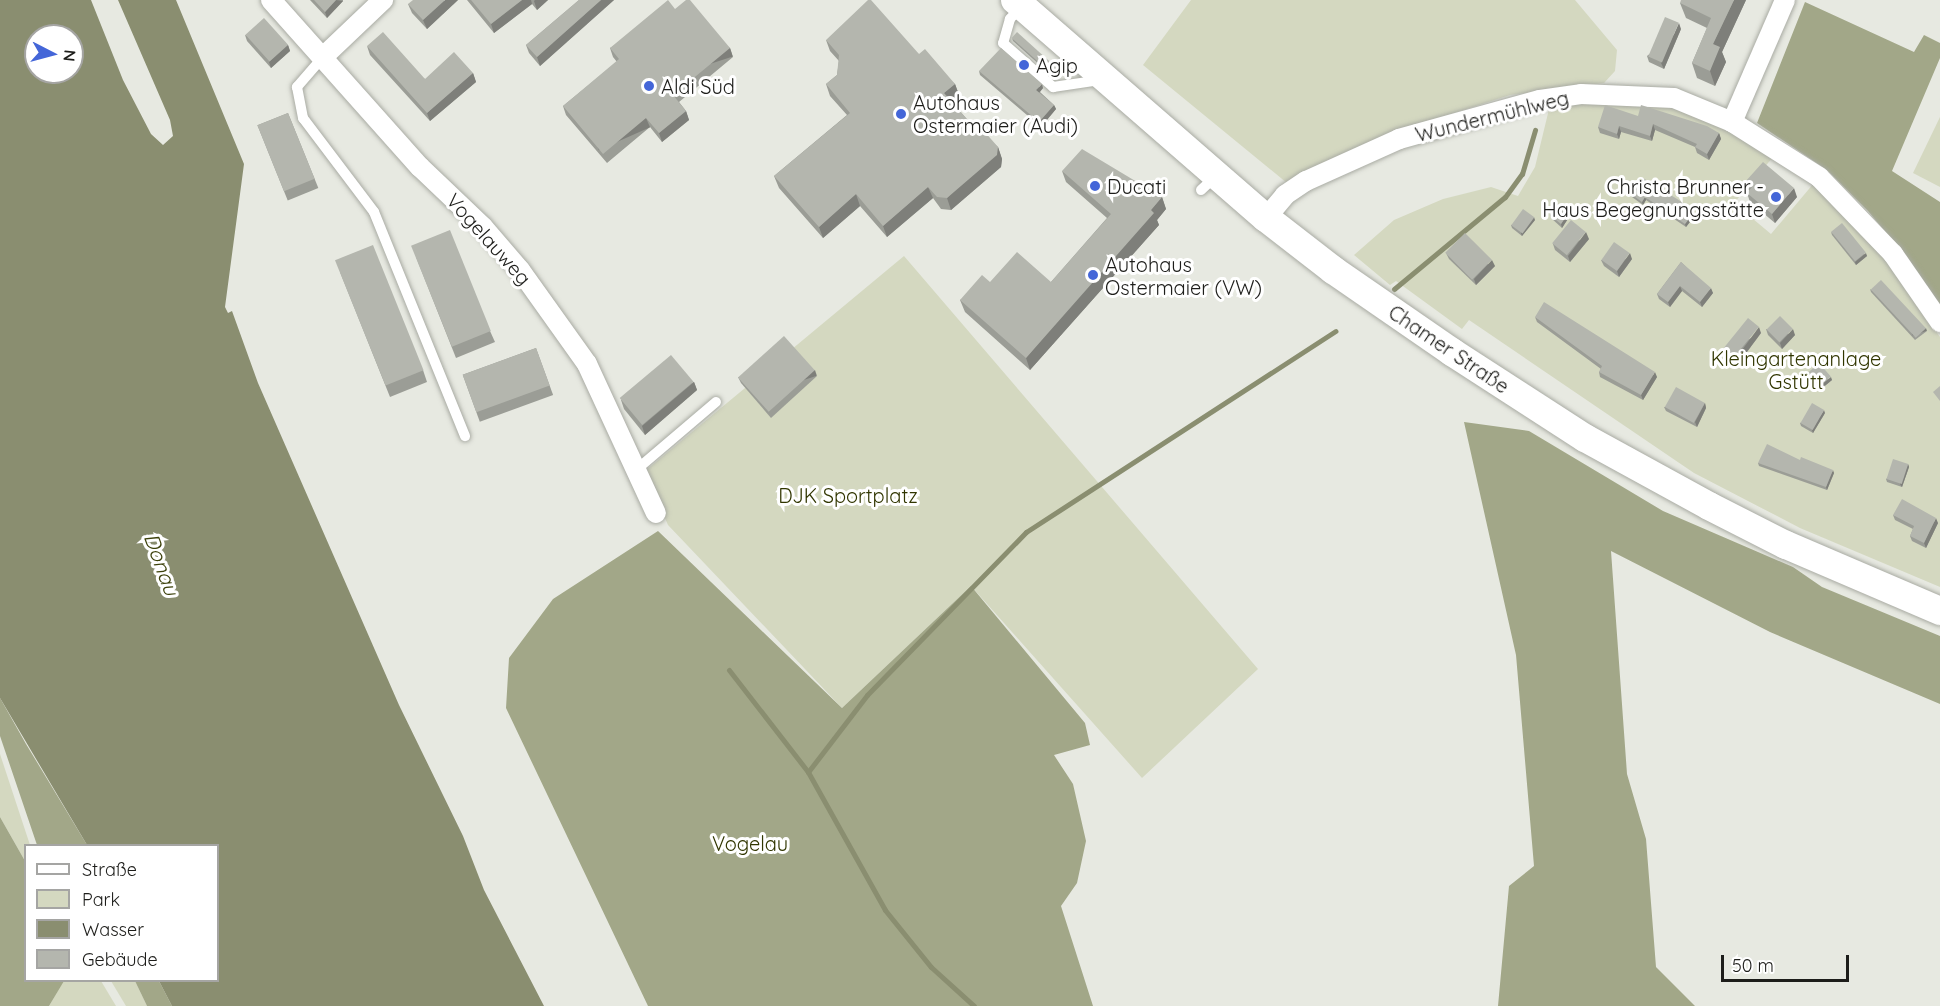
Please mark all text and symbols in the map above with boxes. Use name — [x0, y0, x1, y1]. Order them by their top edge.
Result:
north arrow — [24, 24, 84, 84]
text: N — [59, 49, 80, 63]
place label: Agip — [1036, 53, 1078, 77]
marker: Agip — [1017, 58, 1031, 72]
place label: Aldi Süd — [661, 74, 735, 98]
marker: Aldi Süd — [642, 79, 656, 93]
street label: Wundermühlweg — [1413, 85, 1571, 147]
place label: Autohaus Ostermaier (Audi) — [913, 90, 1078, 137]
marker: Autohaus Ostermaier (Audi) — [894, 107, 908, 121]
place label: Ducati — [1107, 174, 1166, 198]
place label: Christa Brunner - Haus Begegnungsstätte — [1542, 174, 1764, 221]
marker: Ducati — [1088, 179, 1102, 193]
street label: Vogelauweg — [442, 188, 536, 290]
marker: Christa Brunner - Haus Begegnungsstätte — [1769, 190, 1783, 204]
place label: Autohaus Ostermaier (VW) — [1105, 252, 1262, 299]
marker: Autohaus Ostermaier (VW) — [1086, 268, 1100, 282]
street label: Chamer Straße — [1384, 300, 1514, 398]
park label: Kleingartenanlage Gstütt — [1711, 347, 1881, 394]
park label: DJK Sportplatz — [778, 483, 918, 507]
water label: Donau — [139, 529, 185, 599]
park label: Vogelau — [712, 831, 788, 855]
legend — [24, 844, 219, 982]
text: Straße — [82, 858, 137, 881]
text: Park — [82, 888, 120, 911]
text: Wasser — [82, 918, 144, 941]
scale bar — [1724, 943, 1852, 981]
text: Gebäude — [82, 948, 158, 971]
text: 50 m — [1732, 954, 1774, 977]

